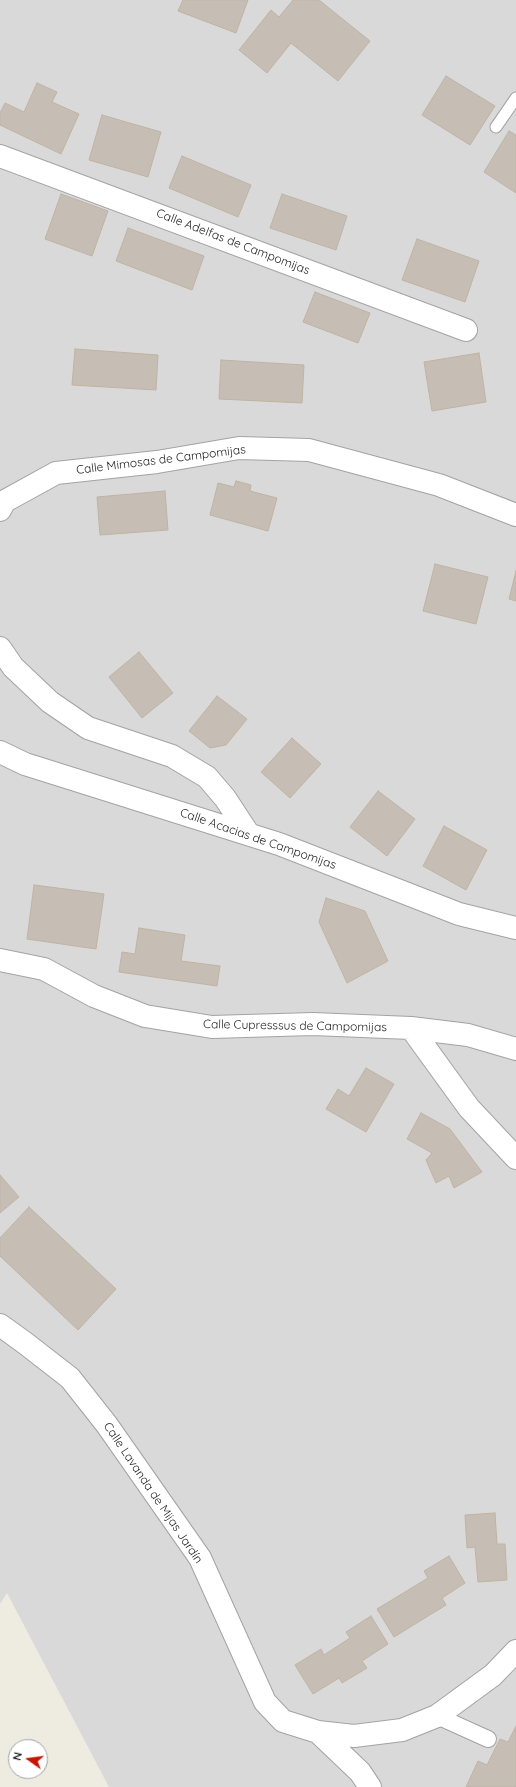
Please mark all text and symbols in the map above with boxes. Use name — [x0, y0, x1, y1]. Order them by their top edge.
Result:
street label: Calle Adelfas de Campomijas — [154, 206, 312, 278]
street label: Calle Mimosas de Campomijas — [75, 442, 247, 478]
street label: Calle Acacias de Campomijas — [178, 805, 338, 873]
street label: Calle Cupresssus de Campomijas — [203, 1017, 387, 1035]
street label: Calle Lavanda de Mijas Jardín — [100, 1420, 206, 1566]
north arrow — [8, 1739, 48, 1779]
text: N — [10, 1751, 25, 1762]

